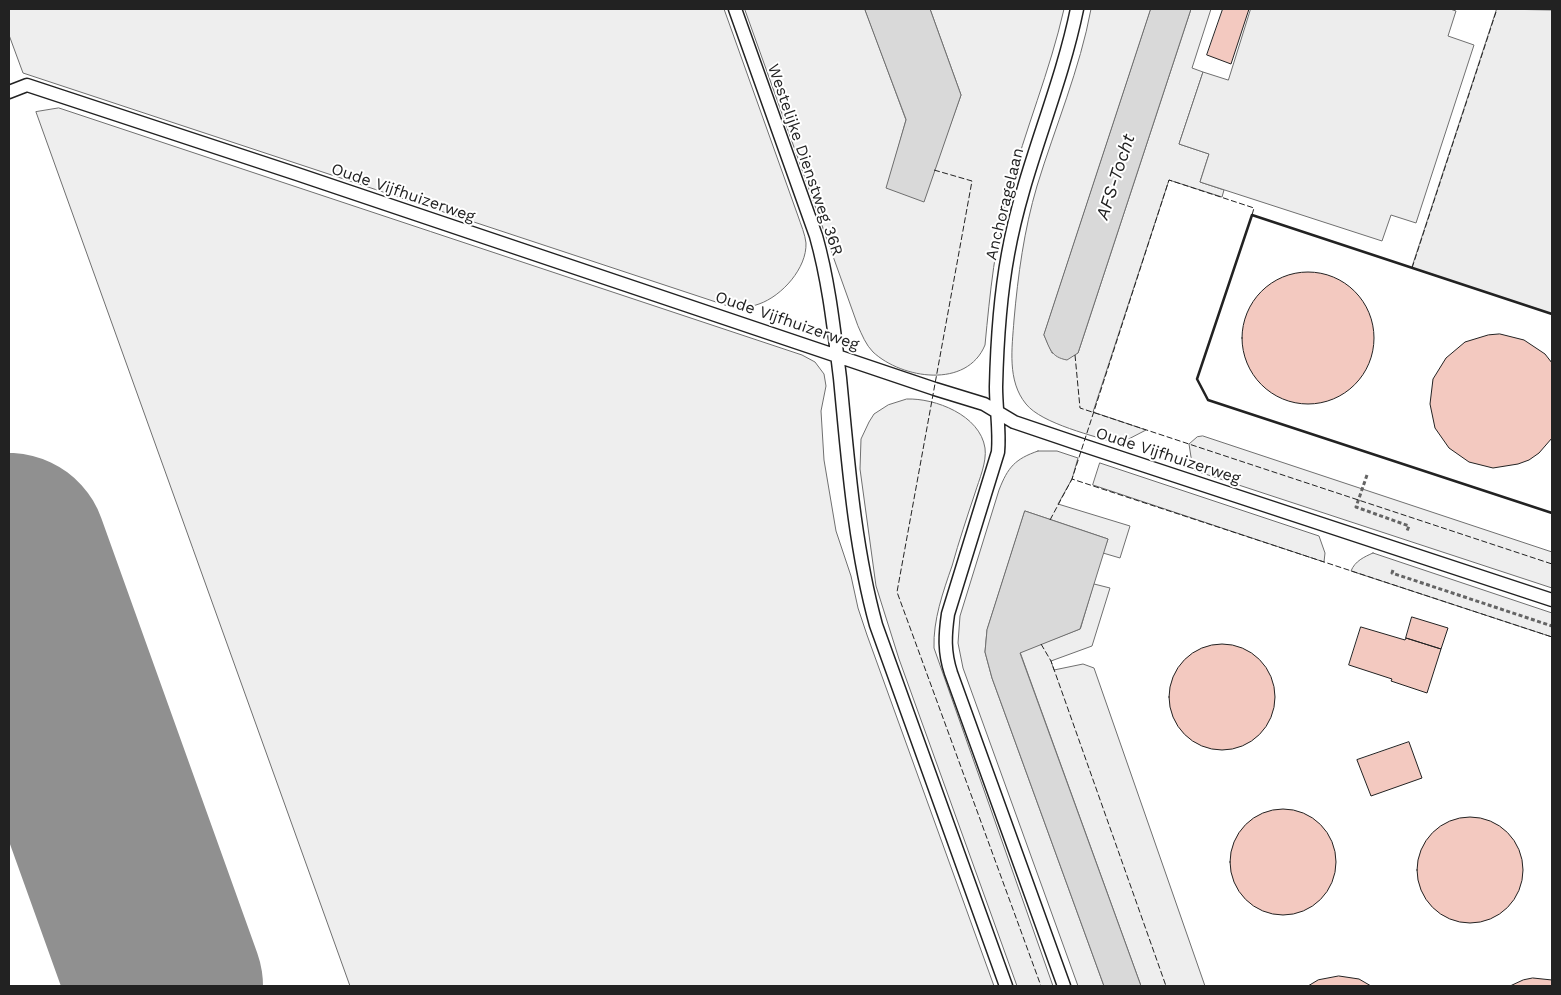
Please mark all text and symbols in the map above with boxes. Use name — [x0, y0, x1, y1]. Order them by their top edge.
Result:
street label: Westelijke Dienstweg 36R — [763, 62, 847, 258]
water label: AFS-Tocht — [1092, 132, 1140, 222]
street label: Anchoragelaan — [982, 146, 1028, 262]
street label: Oude Vijfhuizerweg — [329, 159, 477, 227]
street label: Oude Vijfhuizerweg — [713, 287, 861, 355]
street label: Oude Vijfhuizerweg — [1093, 424, 1243, 488]

